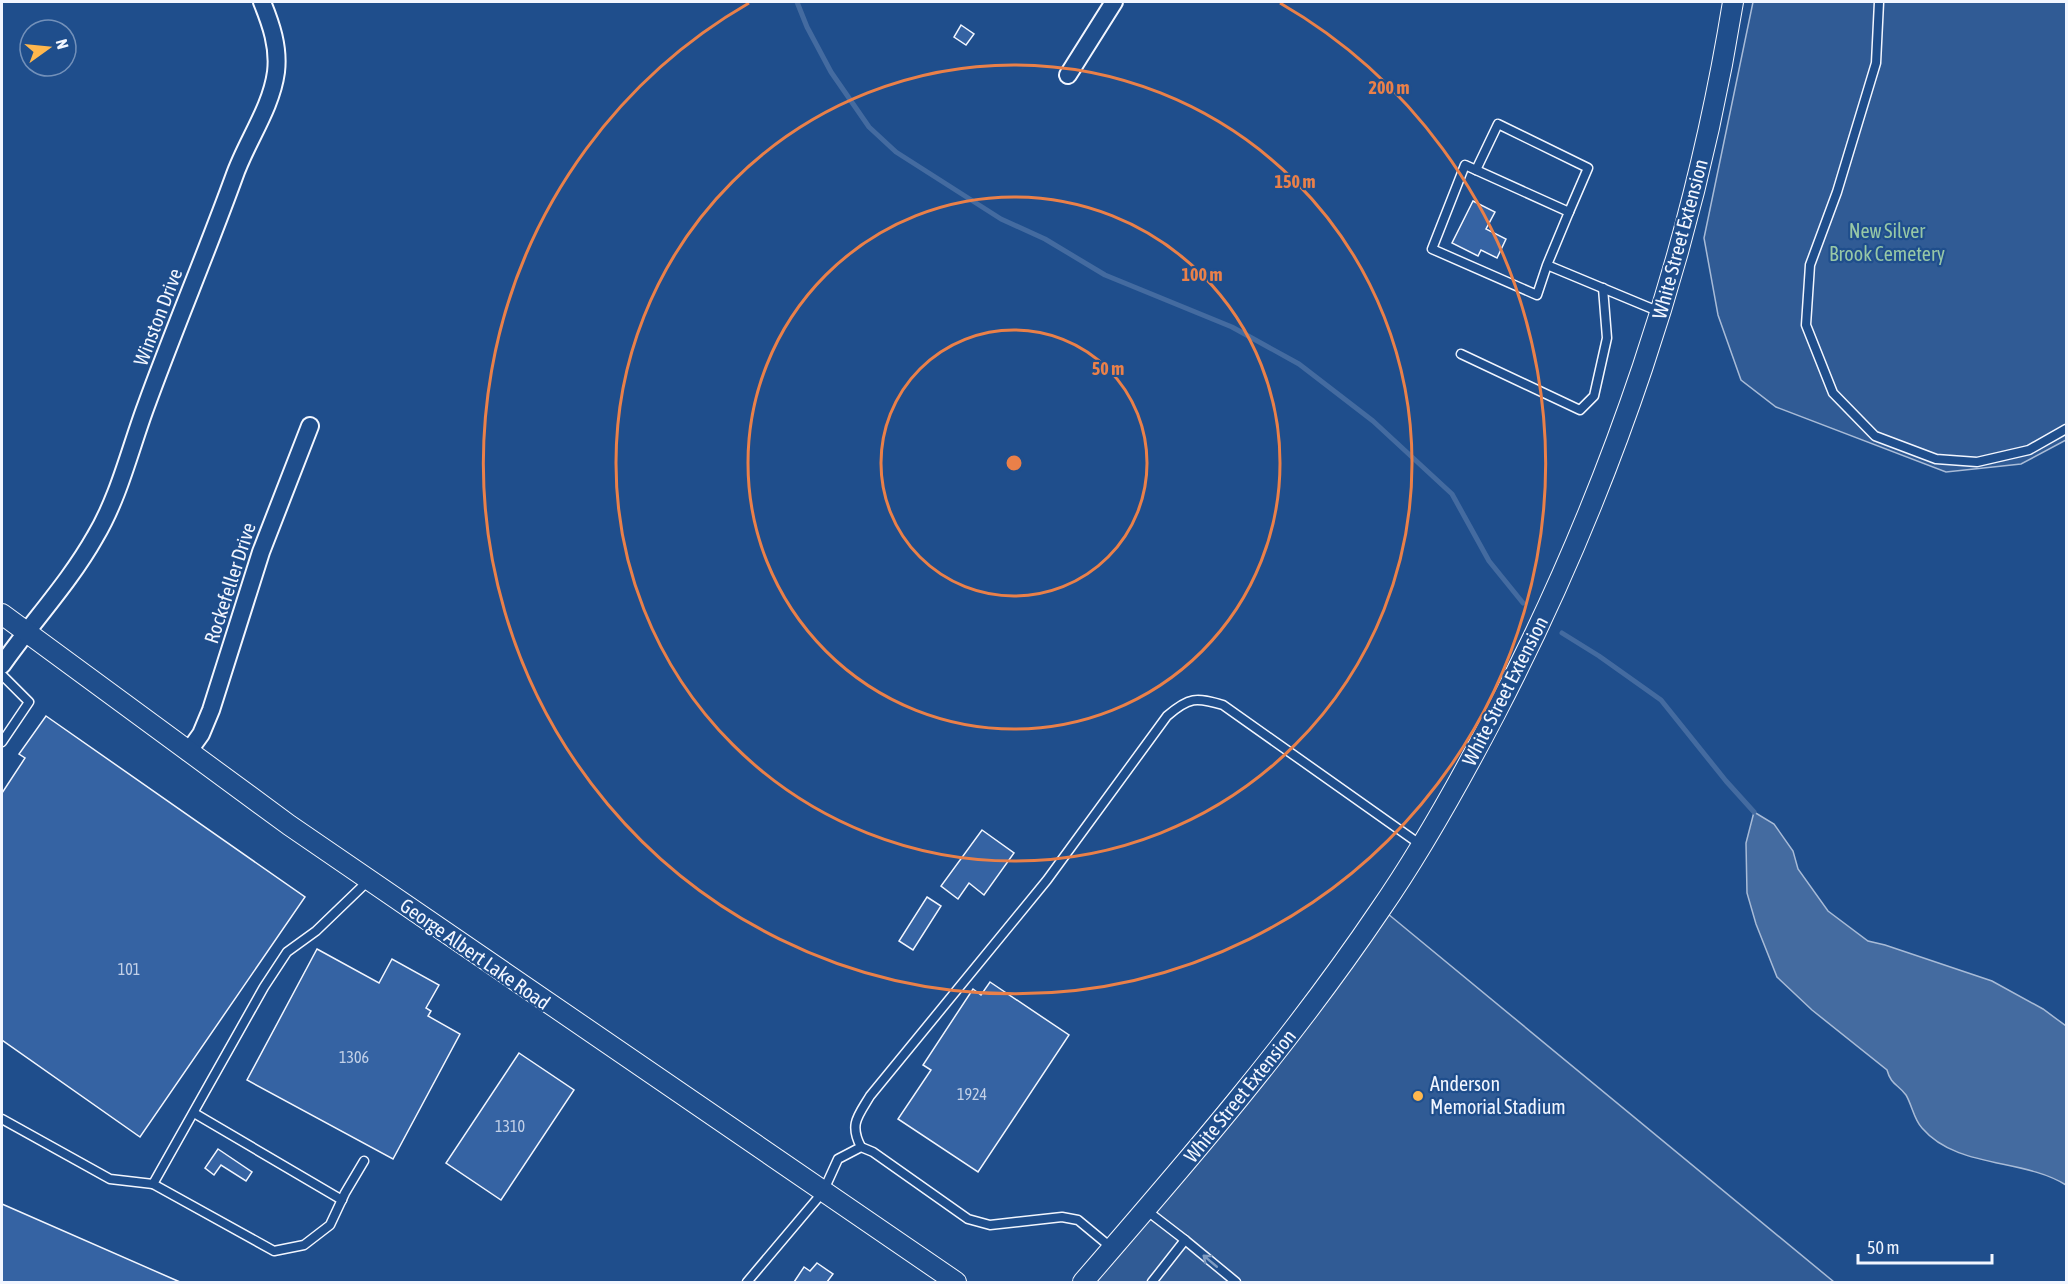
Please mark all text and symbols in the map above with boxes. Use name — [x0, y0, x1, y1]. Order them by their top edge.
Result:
north arrow — [18, 18, 78, 78]
text: N — [53, 37, 72, 51]
text: 200 m — [1369, 77, 1409, 98]
street label: White Street Extension — [1647, 156, 1712, 321]
text: 150 m — [1275, 171, 1315, 192]
park label: New Silver Brook Cemetery — [1829, 219, 1945, 265]
text: 100 m — [1182, 264, 1222, 285]
street label: Winston Drive — [129, 265, 187, 369]
text: 50 m — [1092, 358, 1124, 379]
centre of rings — [1004, 453, 1024, 473]
street label: Rockefeller Drive — [199, 519, 260, 646]
street label: White Street Extension — [1457, 612, 1552, 769]
street label: George Albert Lake Road — [396, 893, 555, 1014]
house number: 101 — [118, 960, 140, 978]
street label: White Street Extension — [1179, 1025, 1300, 1167]
house number: 1306 — [339, 1048, 369, 1066]
place label: Anderson Memorial Stadium — [1430, 1072, 1566, 1118]
house number: 1924 — [957, 1085, 987, 1103]
marker: Anderson Memorial Stadium — [1411, 1089, 1425, 1103]
house number: 1310 — [495, 1117, 525, 1135]
scale bar — [1858, 1227, 1992, 1265]
text: 50 m — [1867, 1237, 1899, 1258]
one-way arrow — [1202, 1255, 1218, 1268]

